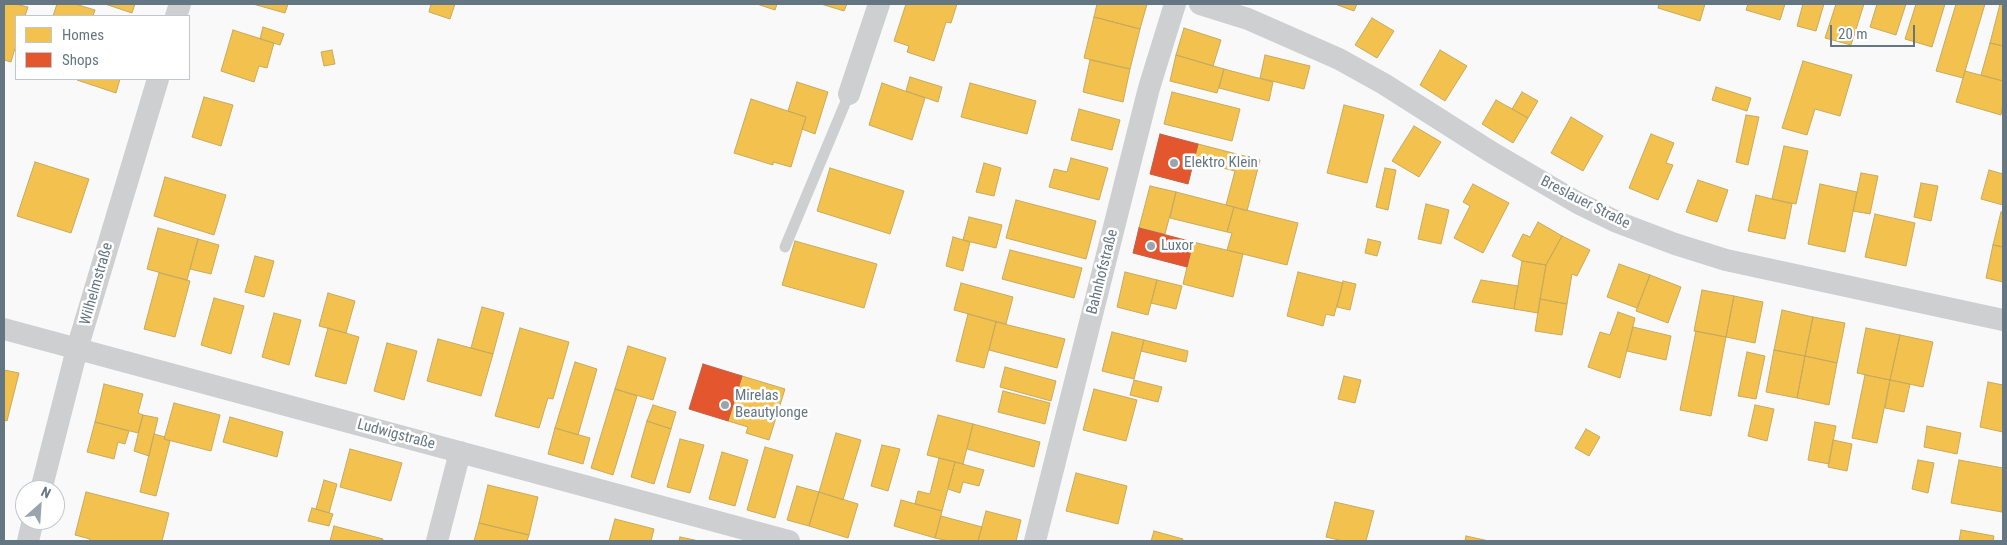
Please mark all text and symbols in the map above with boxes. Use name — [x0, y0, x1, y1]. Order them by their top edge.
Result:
legend — [15, 15, 190, 80]
scale bar — [1832, 15, 1917, 47]
text: 20 m — [1838, 25, 1868, 43]
text: Homes — [62, 26, 104, 44]
text: Shops — [62, 51, 99, 69]
place label: Elektro Klein — [1184, 154, 1258, 172]
marker: Elektro Klein — [1168, 157, 1180, 169]
street label: Breslauer Straße — [1537, 173, 1633, 233]
street label: Bahnhofstraße — [1084, 228, 1122, 316]
place label: Luxor — [1161, 237, 1194, 255]
marker: Luxor — [1145, 240, 1157, 252]
street label: Wilhelmstraße — [77, 241, 117, 327]
place label: Mirelas Beautylonge — [735, 387, 808, 422]
marker: Mirelas Beautylonge — [719, 399, 731, 411]
street label: Ludwigstraße — [355, 416, 437, 454]
north arrow — [15, 480, 65, 530]
text: N — [39, 483, 53, 501]

